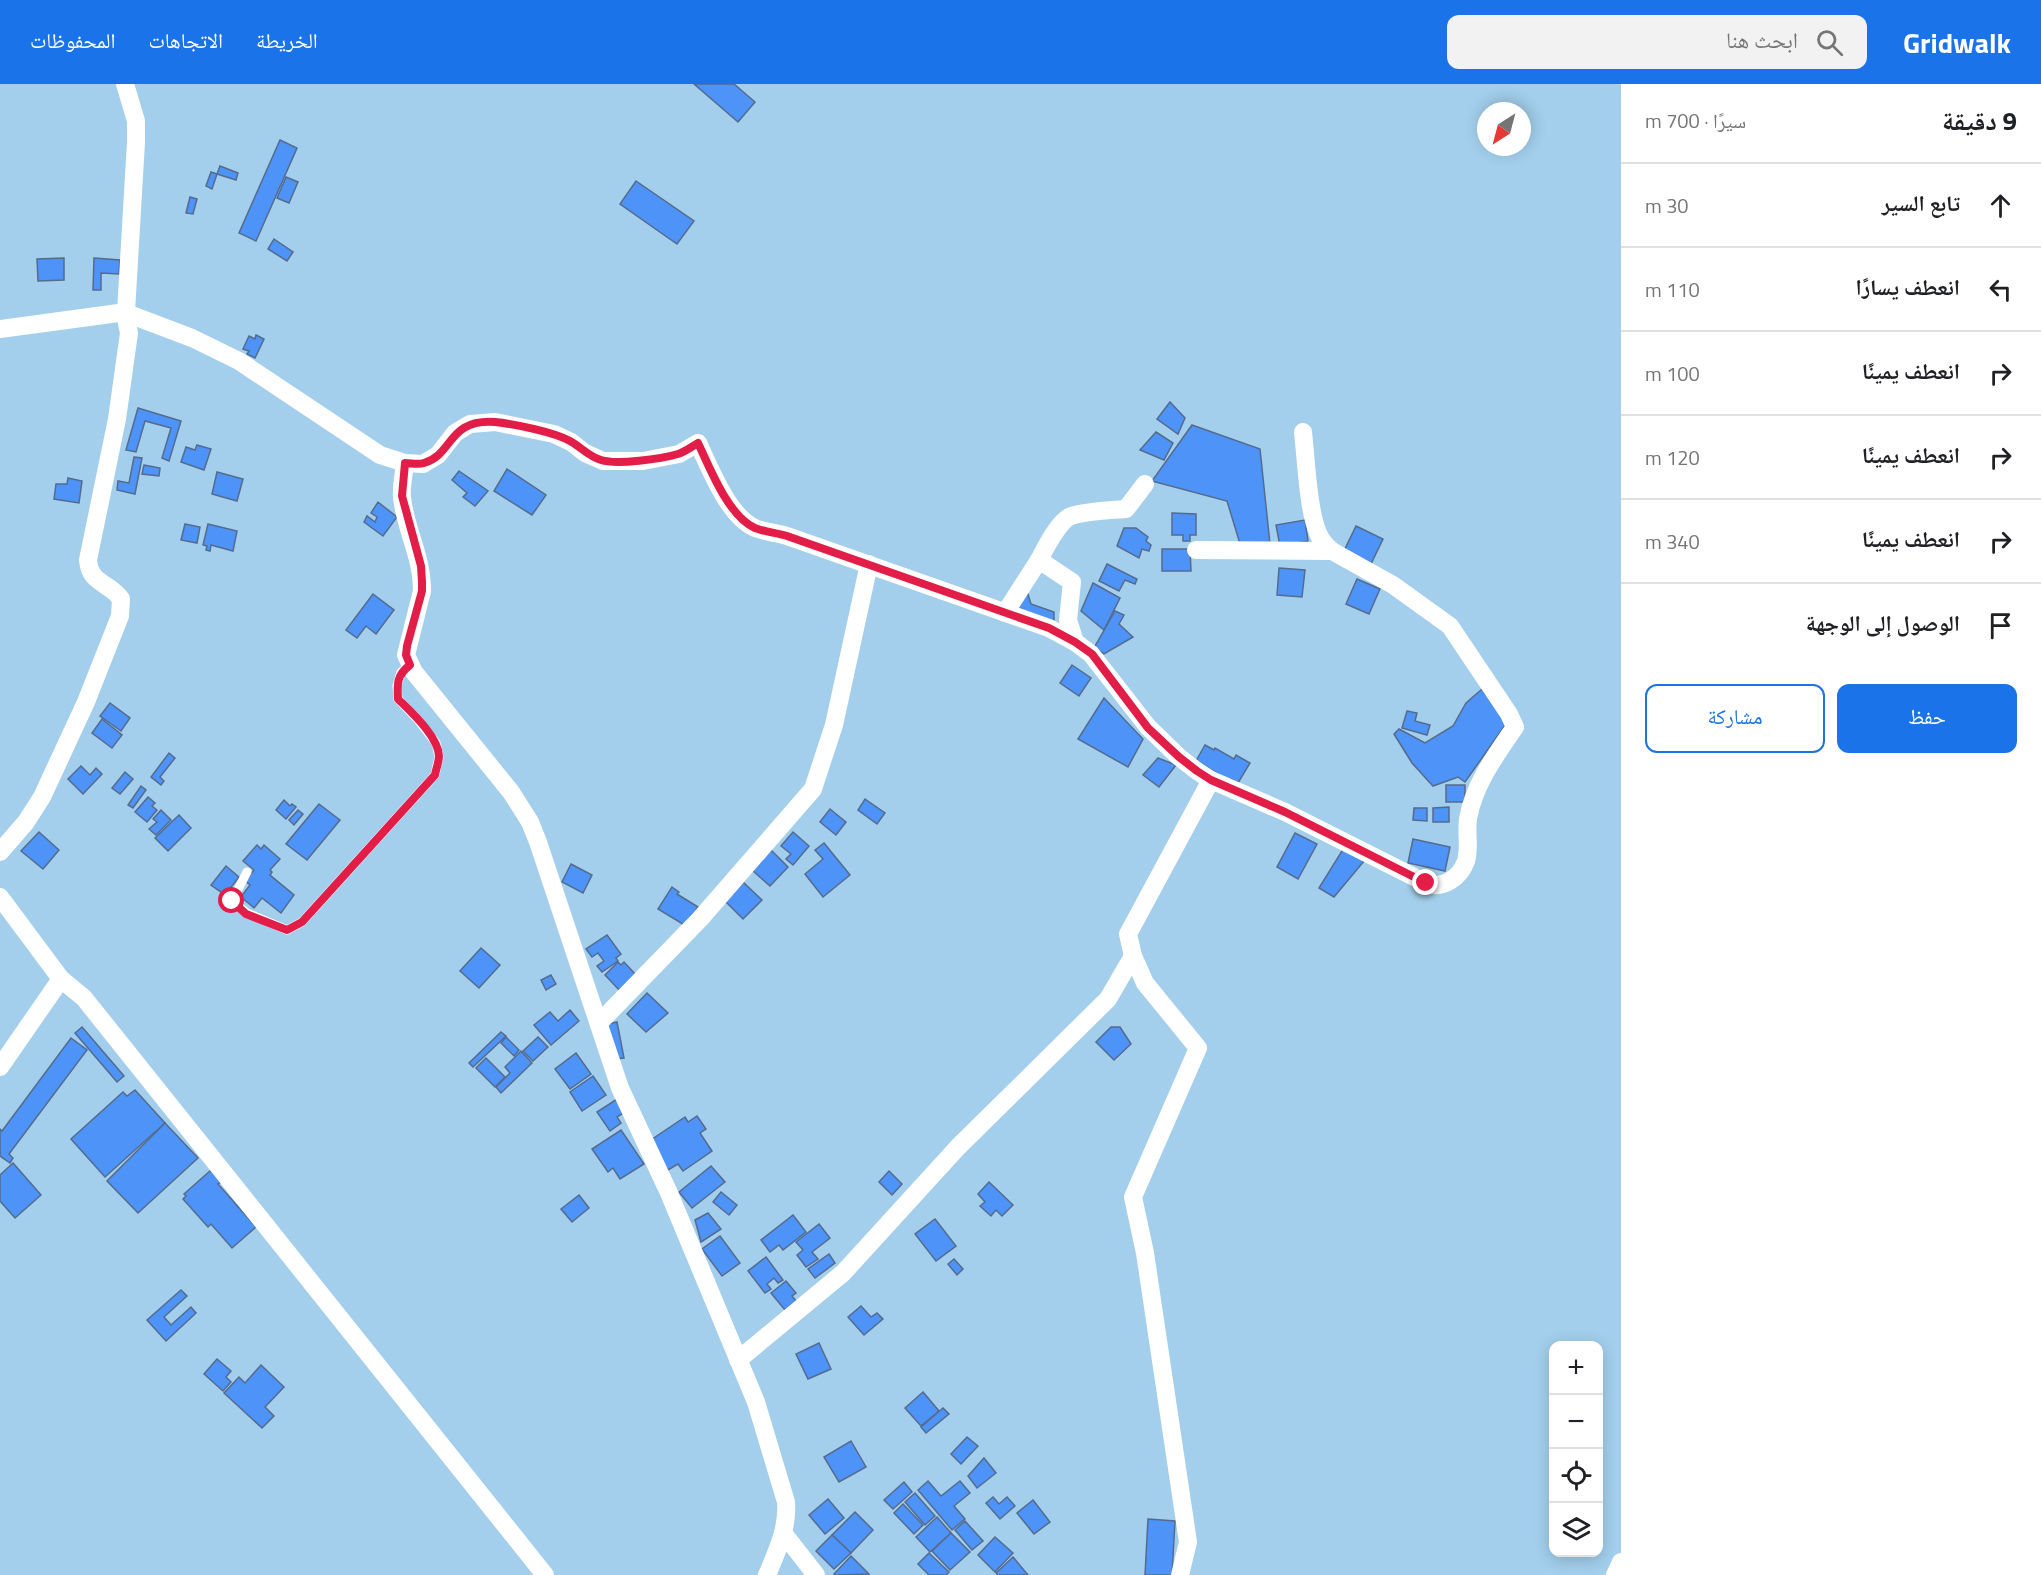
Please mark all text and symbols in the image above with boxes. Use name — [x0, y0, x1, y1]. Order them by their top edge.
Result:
search box — [1447, 15, 1867, 69]
text: Gridwalk — [1903, 21, 2011, 64]
text: ابحث هنا — [1726, 23, 1798, 57]
text: المحفوظات — [30, 24, 115, 56]
text: الاتجاهات — [148, 24, 223, 56]
text: الخريطة — [256, 24, 318, 56]
icon: search — [1813, 26, 1846, 59]
text: 9 دقيقة — [1942, 101, 2017, 140]
north arrow — [1477, 102, 1531, 156]
text: سيرًا · 700 m — [1645, 105, 1746, 136]
text: تابع السير — [1882, 186, 1960, 220]
icon: ahead — [1984, 189, 2017, 222]
text: 30 m — [1645, 190, 1689, 221]
text: انعطف يسارًا — [1855, 270, 1960, 304]
icon: left — [1984, 273, 2017, 306]
text: 110 m — [1645, 274, 1700, 305]
text: انعطف يمينًا — [1862, 354, 1960, 388]
icon: right — [1984, 357, 2017, 390]
text: 100 m — [1645, 358, 1700, 389]
text: انعطف يمينًا — [1862, 438, 1960, 472]
icon: right — [1984, 441, 2017, 474]
text: 120 m — [1645, 442, 1700, 473]
text: انعطف يمينًا — [1862, 522, 1960, 556]
icon: right — [1984, 525, 2017, 558]
text: 340 m — [1645, 526, 1700, 557]
text: الوصول إلى الوجهة — [1806, 606, 1960, 640]
icon: arrive — [1984, 609, 2017, 642]
button: مشاركة — [1645, 684, 1825, 753]
button: حفظ — [1837, 684, 2017, 753]
route end — [1412, 869, 1438, 895]
route start — [218, 887, 244, 913]
map controls — [1549, 1341, 1603, 1557]
button: + — [1549, 1341, 1603, 1395]
button: − — [1549, 1395, 1603, 1449]
button: locate — [1549, 1449, 1603, 1503]
button: layers — [1549, 1503, 1603, 1557]

